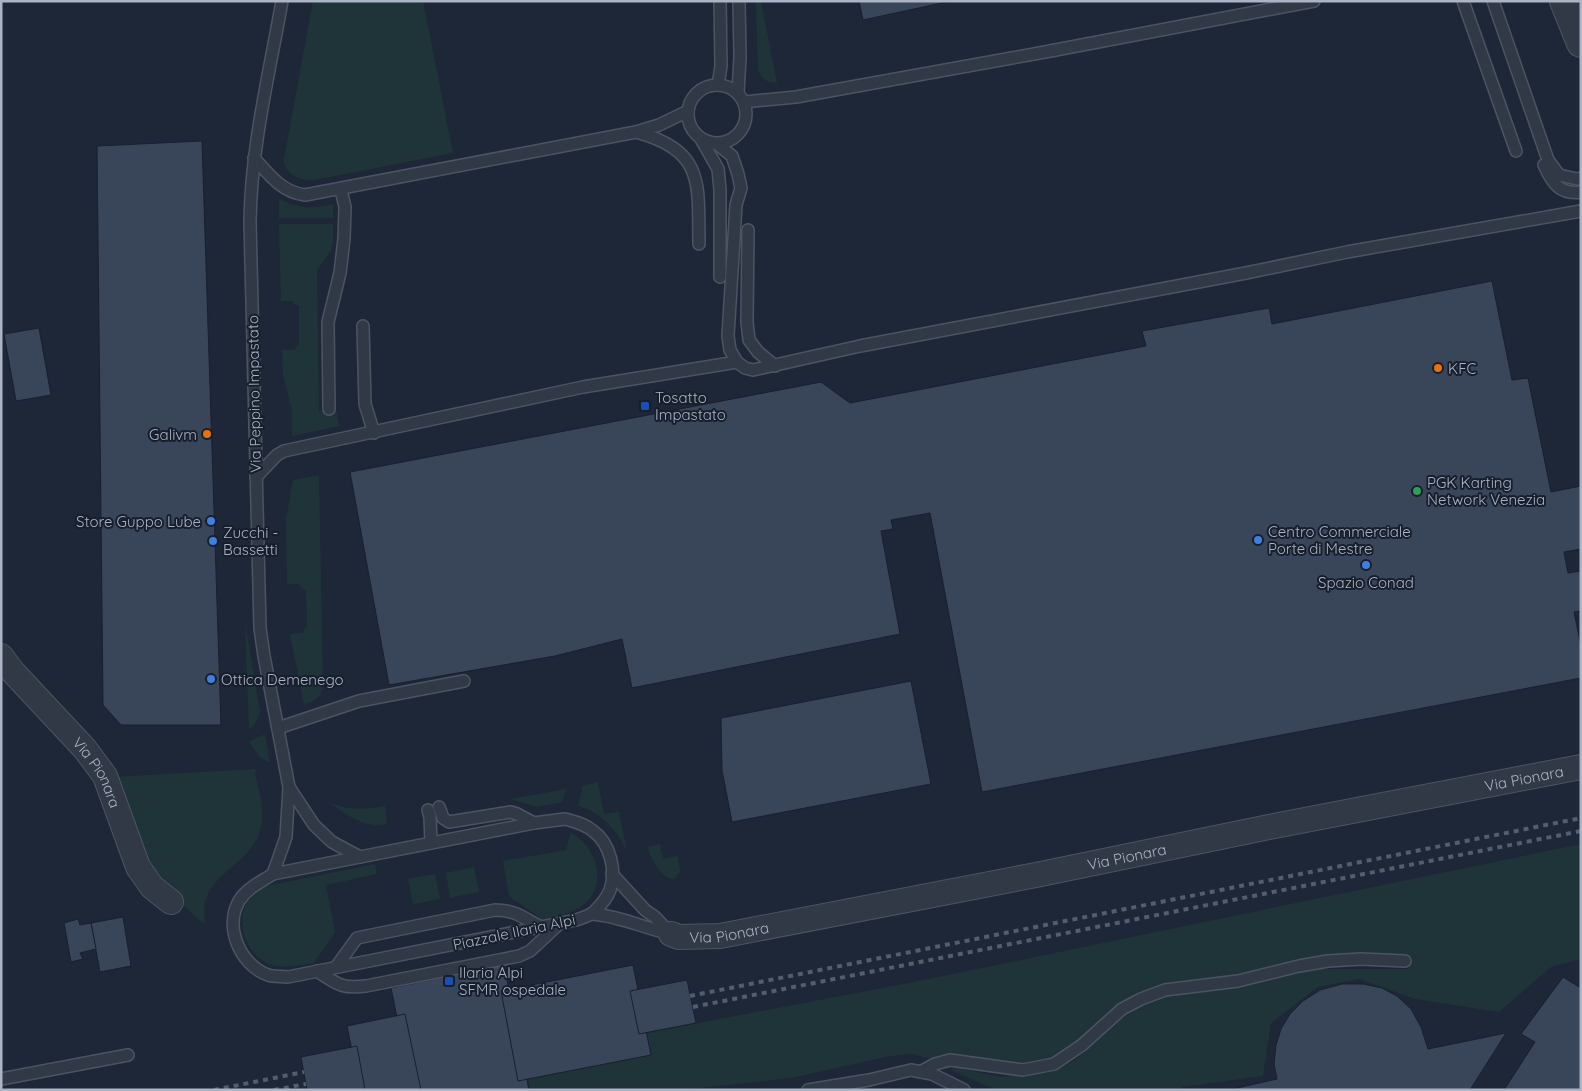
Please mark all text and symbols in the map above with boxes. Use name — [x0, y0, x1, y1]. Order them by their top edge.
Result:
street label: Via Peppino Impastato — [243, 315, 265, 473]
place label: KFC — [1448, 359, 1476, 378]
marker: KFC — [1432, 362, 1444, 374]
place label: Tosatto Impastato — [655, 388, 726, 424]
marker: Tosatto Impastato — [639, 400, 651, 412]
place label: Galivm — [149, 425, 197, 444]
marker: Galivm — [201, 428, 213, 440]
place label: PGK Karting Network Venezia — [1427, 473, 1545, 509]
marker: PGK Karting Network Venezia — [1411, 485, 1423, 497]
place label: Store Guppo Lube — [76, 512, 201, 531]
marker: Store Guppo Lube — [205, 515, 217, 527]
place label: Centro Commerciale Porte di Mestre — [1268, 522, 1411, 558]
place label: Zucchi - Bassetti — [223, 523, 278, 559]
marker: Centro Commerciale Porte di Mestre — [1252, 534, 1264, 546]
marker: Zucchi - Bassetti — [207, 535, 219, 547]
marker: Spazio Conad — [1360, 559, 1372, 571]
place label: Spazio Conad — [1318, 573, 1414, 592]
place label: Ottica Demenego — [221, 670, 344, 689]
marker: Ottica Demenego — [205, 673, 217, 685]
street label: Via Pionara — [69, 733, 125, 810]
street label: Via Pionara — [1483, 761, 1565, 795]
street label: Via Pionara — [1086, 839, 1168, 874]
street label: Piazzale Ilaria Alpi — [451, 910, 577, 954]
street label: Via Pionara — [689, 917, 770, 946]
place label: Ilaria Alpi SFMR ospedale — [459, 963, 566, 999]
marker: Ilaria Alpi SFMR ospedale — [443, 975, 455, 987]

